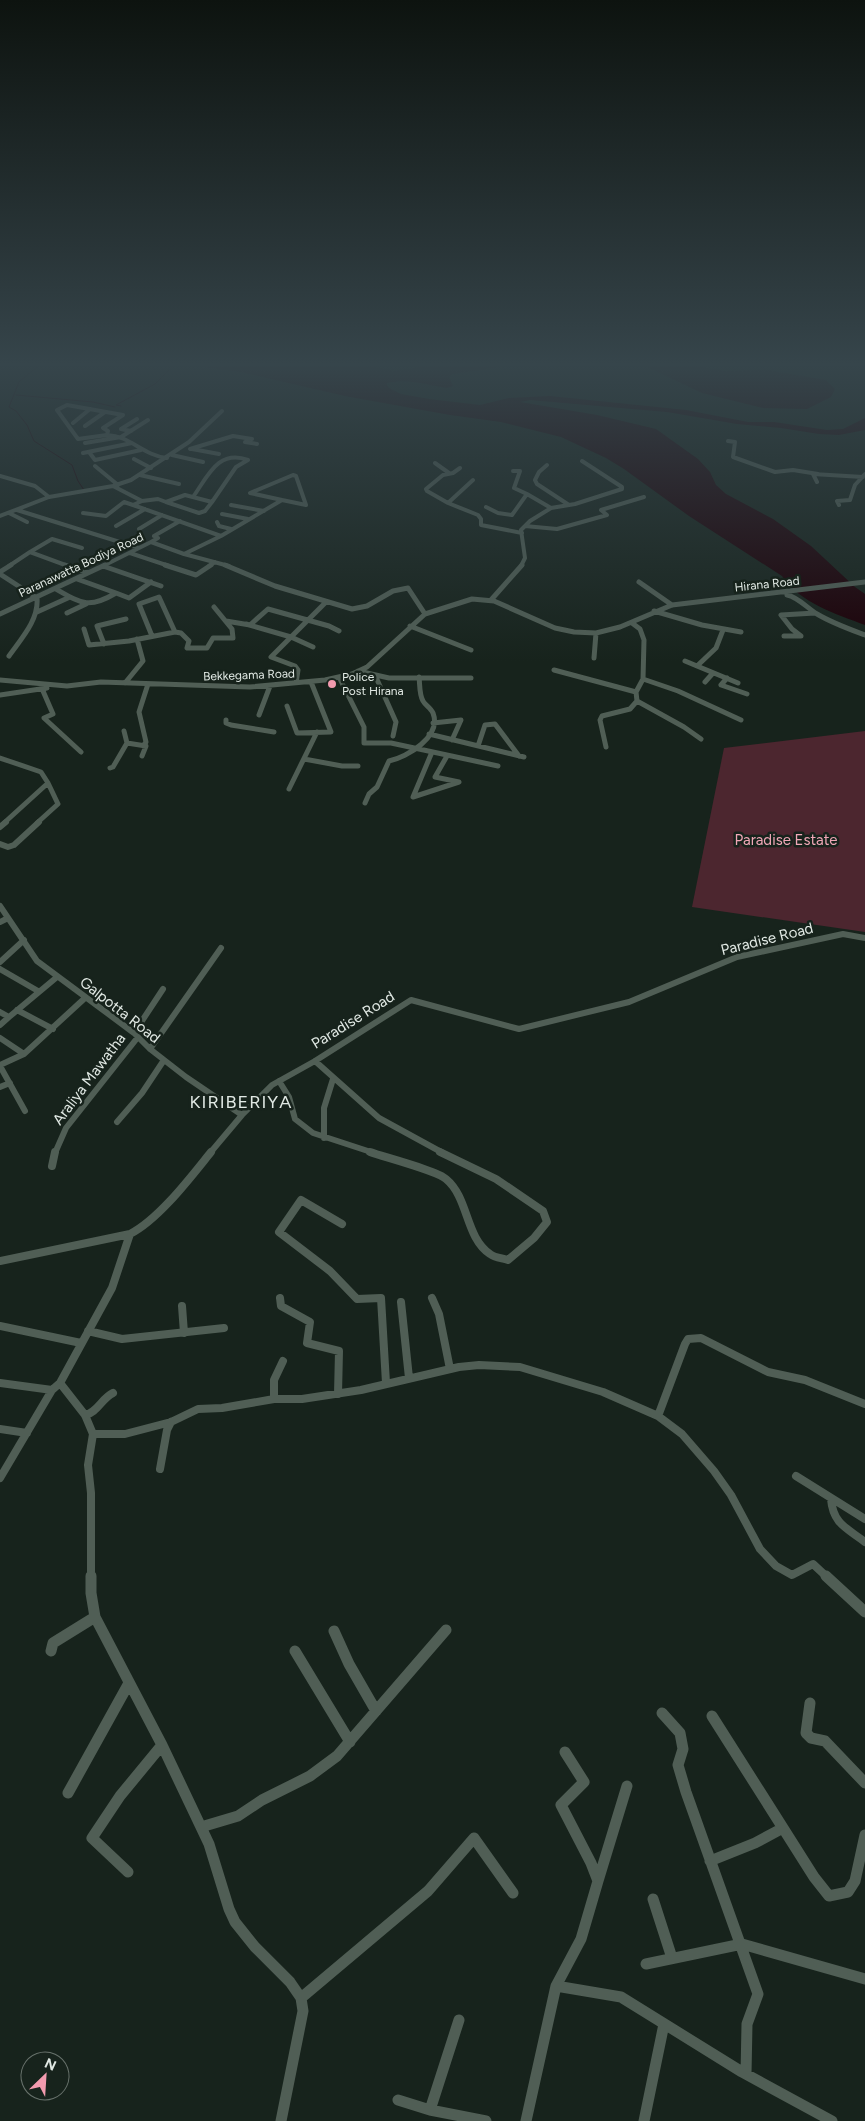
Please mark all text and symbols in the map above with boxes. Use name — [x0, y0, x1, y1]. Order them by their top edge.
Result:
street label: Paranawatta Bodiya Road — [16, 530, 146, 600]
street label: Hirana Road — [734, 574, 800, 594]
street label: Bekkegama Road — [203, 666, 295, 684]
place label: Police Post Hirana — [342, 670, 404, 698]
marker: Police Post Hirana — [326, 678, 338, 690]
park label: Paradise Estate — [734, 831, 838, 849]
street label: Paradise Road — [719, 919, 815, 959]
street label: Galpotta Road — [76, 973, 164, 1047]
street label: Paradise Road — [308, 987, 398, 1053]
street label: Araliya Mawatha — [49, 1030, 129, 1128]
district label: KIRIBERIYA — [190, 1091, 292, 1113]
north arrow — [20, 2051, 70, 2101]
text: N — [42, 2055, 59, 2075]

